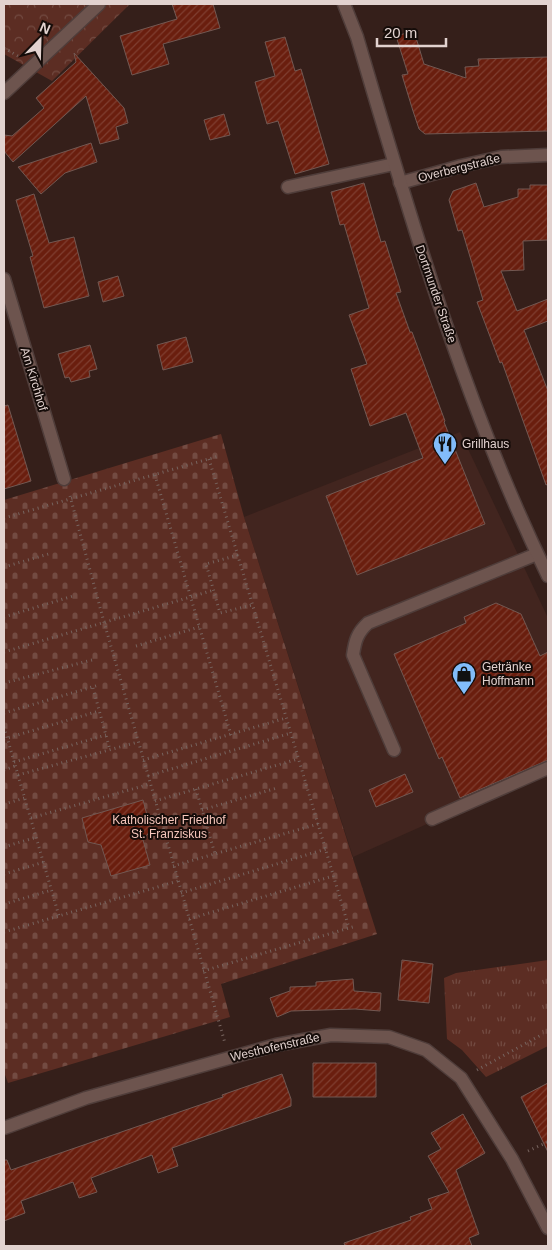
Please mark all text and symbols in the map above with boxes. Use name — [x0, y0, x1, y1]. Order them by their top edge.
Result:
north arrow — [15, 15, 65, 65]
scale bar — [377, 15, 446, 47]
text: N — [37, 19, 53, 37]
text: 20 m — [384, 24, 417, 41]
street label: Overbergstraße — [417, 151, 502, 185]
street label: Dortmunder Straße — [413, 243, 459, 345]
street label: Am Kirchhof — [18, 346, 50, 413]
restaurant icon: Grillhaus — [432, 431, 458, 465]
place label: Grillhaus — [462, 437, 509, 451]
place label: Getränke Hoffmann — [482, 660, 534, 688]
shop icon: Getränke Hoffmann — [451, 661, 477, 695]
park label: Katholischer Friedhof St. Franziskus — [112, 813, 226, 841]
street label: Westhofenstraße — [229, 1030, 321, 1064]

